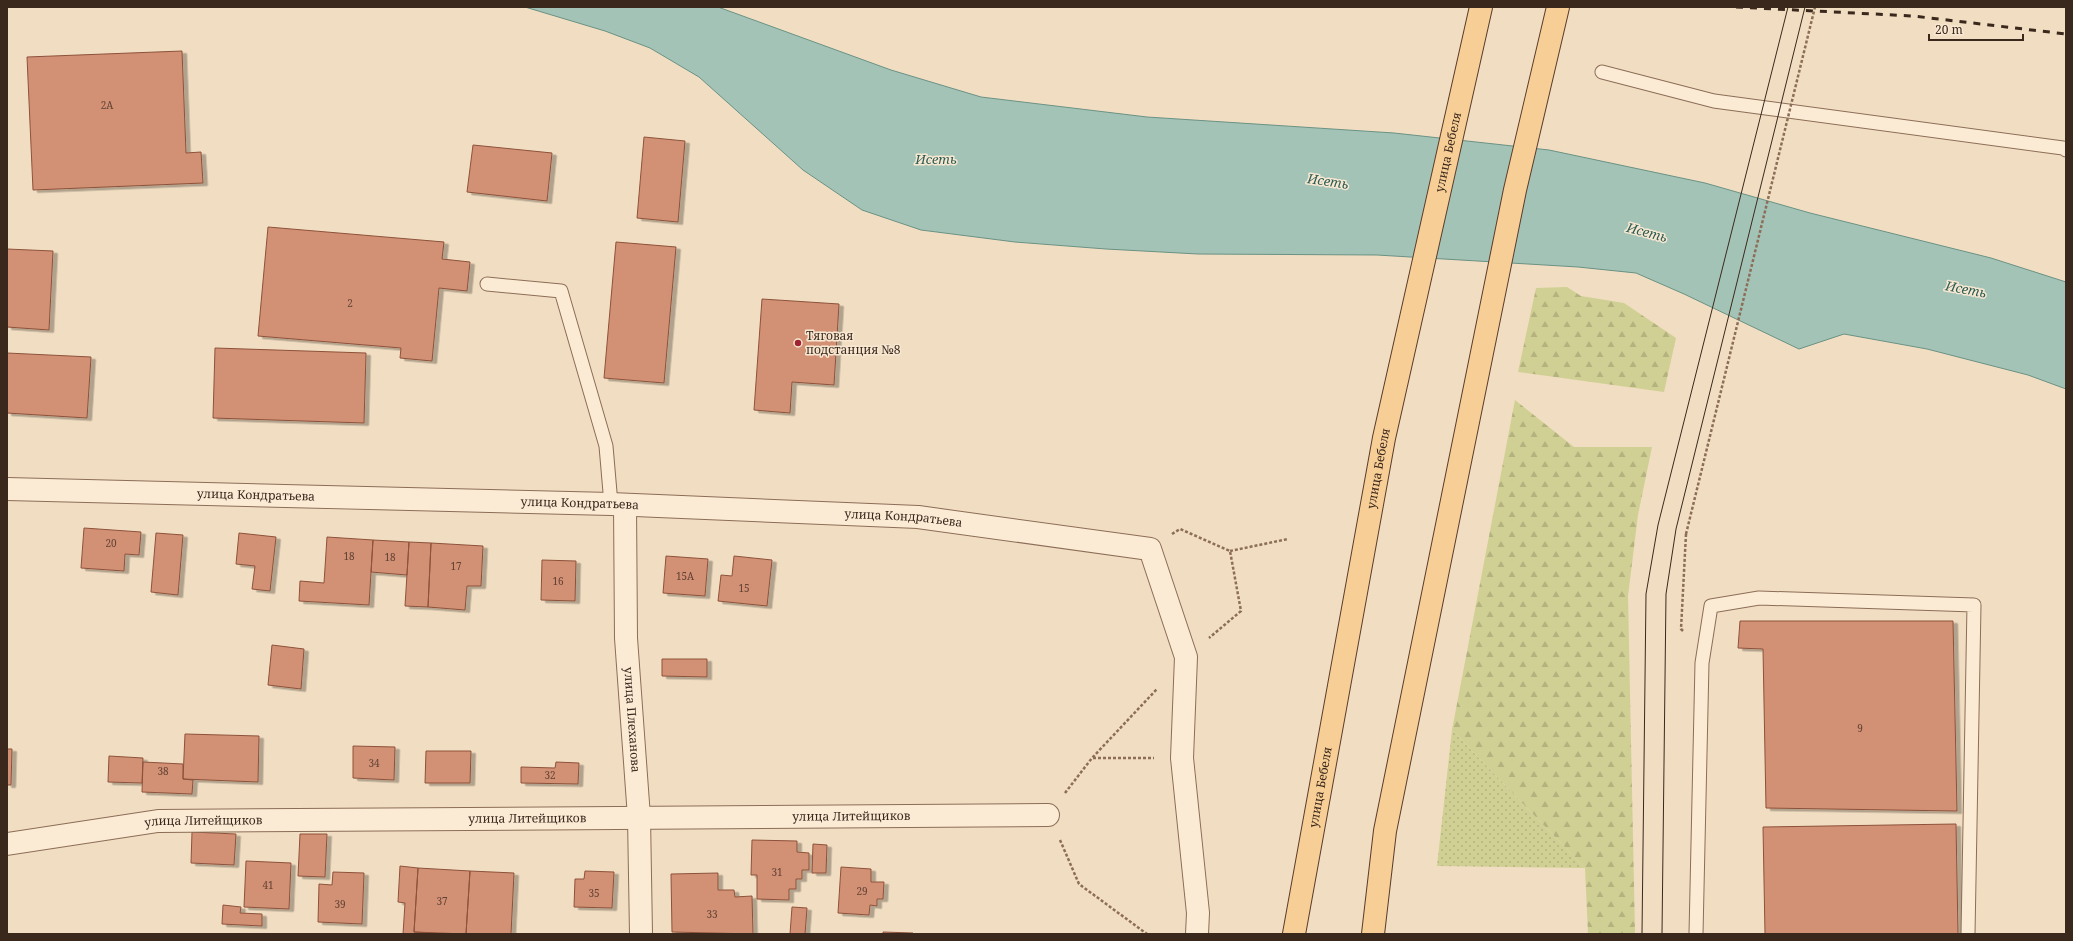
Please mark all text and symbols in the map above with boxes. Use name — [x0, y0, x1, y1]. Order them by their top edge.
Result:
scale bar — [1929, 16, 2023, 42]
text: 20 m — [1935, 21, 1963, 38]
house number: 2А — [101, 98, 114, 112]
street label: улица Бебеля — [1431, 110, 1465, 194]
water label: Исеть — [914, 150, 957, 168]
water label: Исеть — [1305, 169, 1350, 193]
water label: Исеть — [1624, 218, 1670, 246]
water label: Исеть — [1943, 276, 1988, 302]
house number: 2 — [347, 296, 353, 310]
place label: Тяговая подстанция №8 — [806, 327, 901, 358]
marker: Тяговая подстанция №8 — [793, 338, 803, 348]
street label: улица Бебеля — [1362, 426, 1394, 510]
street label: улица Кондратьева — [197, 485, 315, 505]
street label: улица Кондратьева — [521, 493, 639, 513]
street label: улица Кондратьева — [844, 505, 964, 531]
house number: 20 — [105, 536, 117, 550]
house number: 18 — [343, 549, 355, 563]
house number: 18 — [384, 550, 396, 564]
house number: 17 — [450, 559, 462, 573]
house number: 15А — [676, 569, 695, 583]
house number: 16 — [552, 574, 564, 588]
house number: 15 — [738, 581, 750, 595]
street label: улица Плеханова — [620, 666, 645, 773]
house number: 9 — [1857, 721, 1863, 735]
street label: улица Бебеля — [1304, 745, 1336, 829]
house number: 34 — [368, 756, 380, 770]
house number: 38 — [157, 764, 169, 778]
house number: 32 — [544, 768, 556, 782]
street label: улица Литейщиков — [792, 807, 911, 825]
street label: улица Литейщиков — [468, 809, 587, 827]
street label: улица Литейщиков — [143, 811, 263, 831]
house number: 31 — [771, 865, 783, 879]
house number: 41 — [262, 878, 274, 892]
house number: 29 — [856, 884, 868, 898]
house number: 35 — [588, 886, 600, 900]
house number: 37 — [436, 894, 448, 908]
house number: 39 — [334, 897, 346, 911]
house number: 33 — [706, 907, 718, 921]

